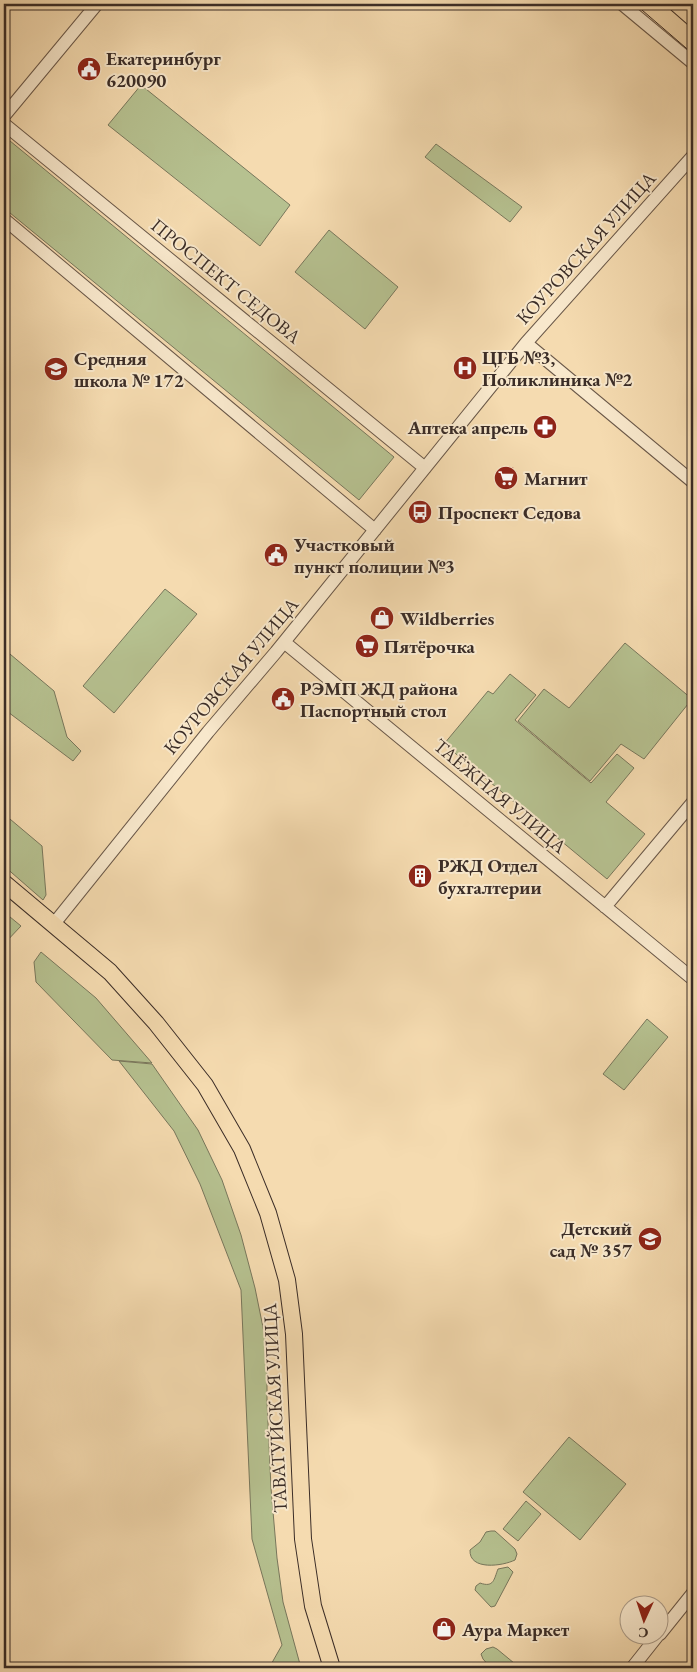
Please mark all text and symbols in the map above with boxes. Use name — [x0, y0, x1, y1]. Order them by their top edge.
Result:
place label: Екатеринбург 620090 — [106, 46, 221, 93]
public building icon: Екатеринбург 620090 — [76, 56, 102, 82]
street label: КОУРОВСКАЯ УЛИЦА — [511, 166, 662, 330]
street label: ПРОСПЕКТ СЕДОВА — [146, 213, 307, 350]
place label: ЦГБ №3, Поликлиника №2 — [482, 345, 632, 392]
place label: Средняя школа № 172 — [74, 346, 184, 393]
hospital icon: ЦГБ №3, Поликлиника №2 — [452, 355, 478, 381]
school or university icon: Средняя школа № 172 — [43, 356, 69, 382]
pharmacy icon: Аптека апрель — [532, 414, 558, 440]
place label: Аптека апрель — [407, 415, 528, 440]
supermarket icon: Магнит — [493, 465, 519, 491]
place label: Магнит — [524, 466, 588, 491]
bus stop icon: Проспект Седова — [407, 499, 433, 525]
place label: Проспект Седова — [438, 500, 582, 525]
place label: Участковый пункт полиции №3 — [293, 532, 455, 579]
public building icon: Участковый пункт полиции №3 — [263, 542, 289, 568]
street label: КОУРОВСКАЯ УЛИЦА — [158, 592, 304, 760]
shop icon: Wildberries — [369, 605, 395, 631]
place label: Wildberries — [400, 606, 495, 631]
supermarket icon: Пятёрочка — [354, 633, 380, 659]
place label: Пятёрочка — [384, 634, 476, 659]
place label: РЭМП ЖД района Паспортный стол — [300, 676, 458, 723]
public building icon: РЭМП ЖД района Паспортный стол — [270, 686, 296, 712]
street label: ТАЁЖНАЯ УЛИЦА — [428, 733, 572, 860]
place label: РЖД Отдел бухгалтерии — [438, 853, 542, 900]
building icon: РЖД Отдел бухгалтерии — [407, 863, 433, 889]
place label: Детский сад № 357 — [550, 1216, 633, 1263]
school or university icon: Детский сад № 357 — [637, 1226, 663, 1252]
street label: ТАВАТУЙСКАЯ УЛИЦА — [257, 1302, 293, 1514]
north arrow — [620, 1594, 670, 1644]
shop icon: Аура Маркет — [431, 1616, 457, 1642]
place label: Аура Маркет — [461, 1617, 570, 1642]
text: С — [638, 1624, 649, 1642]

